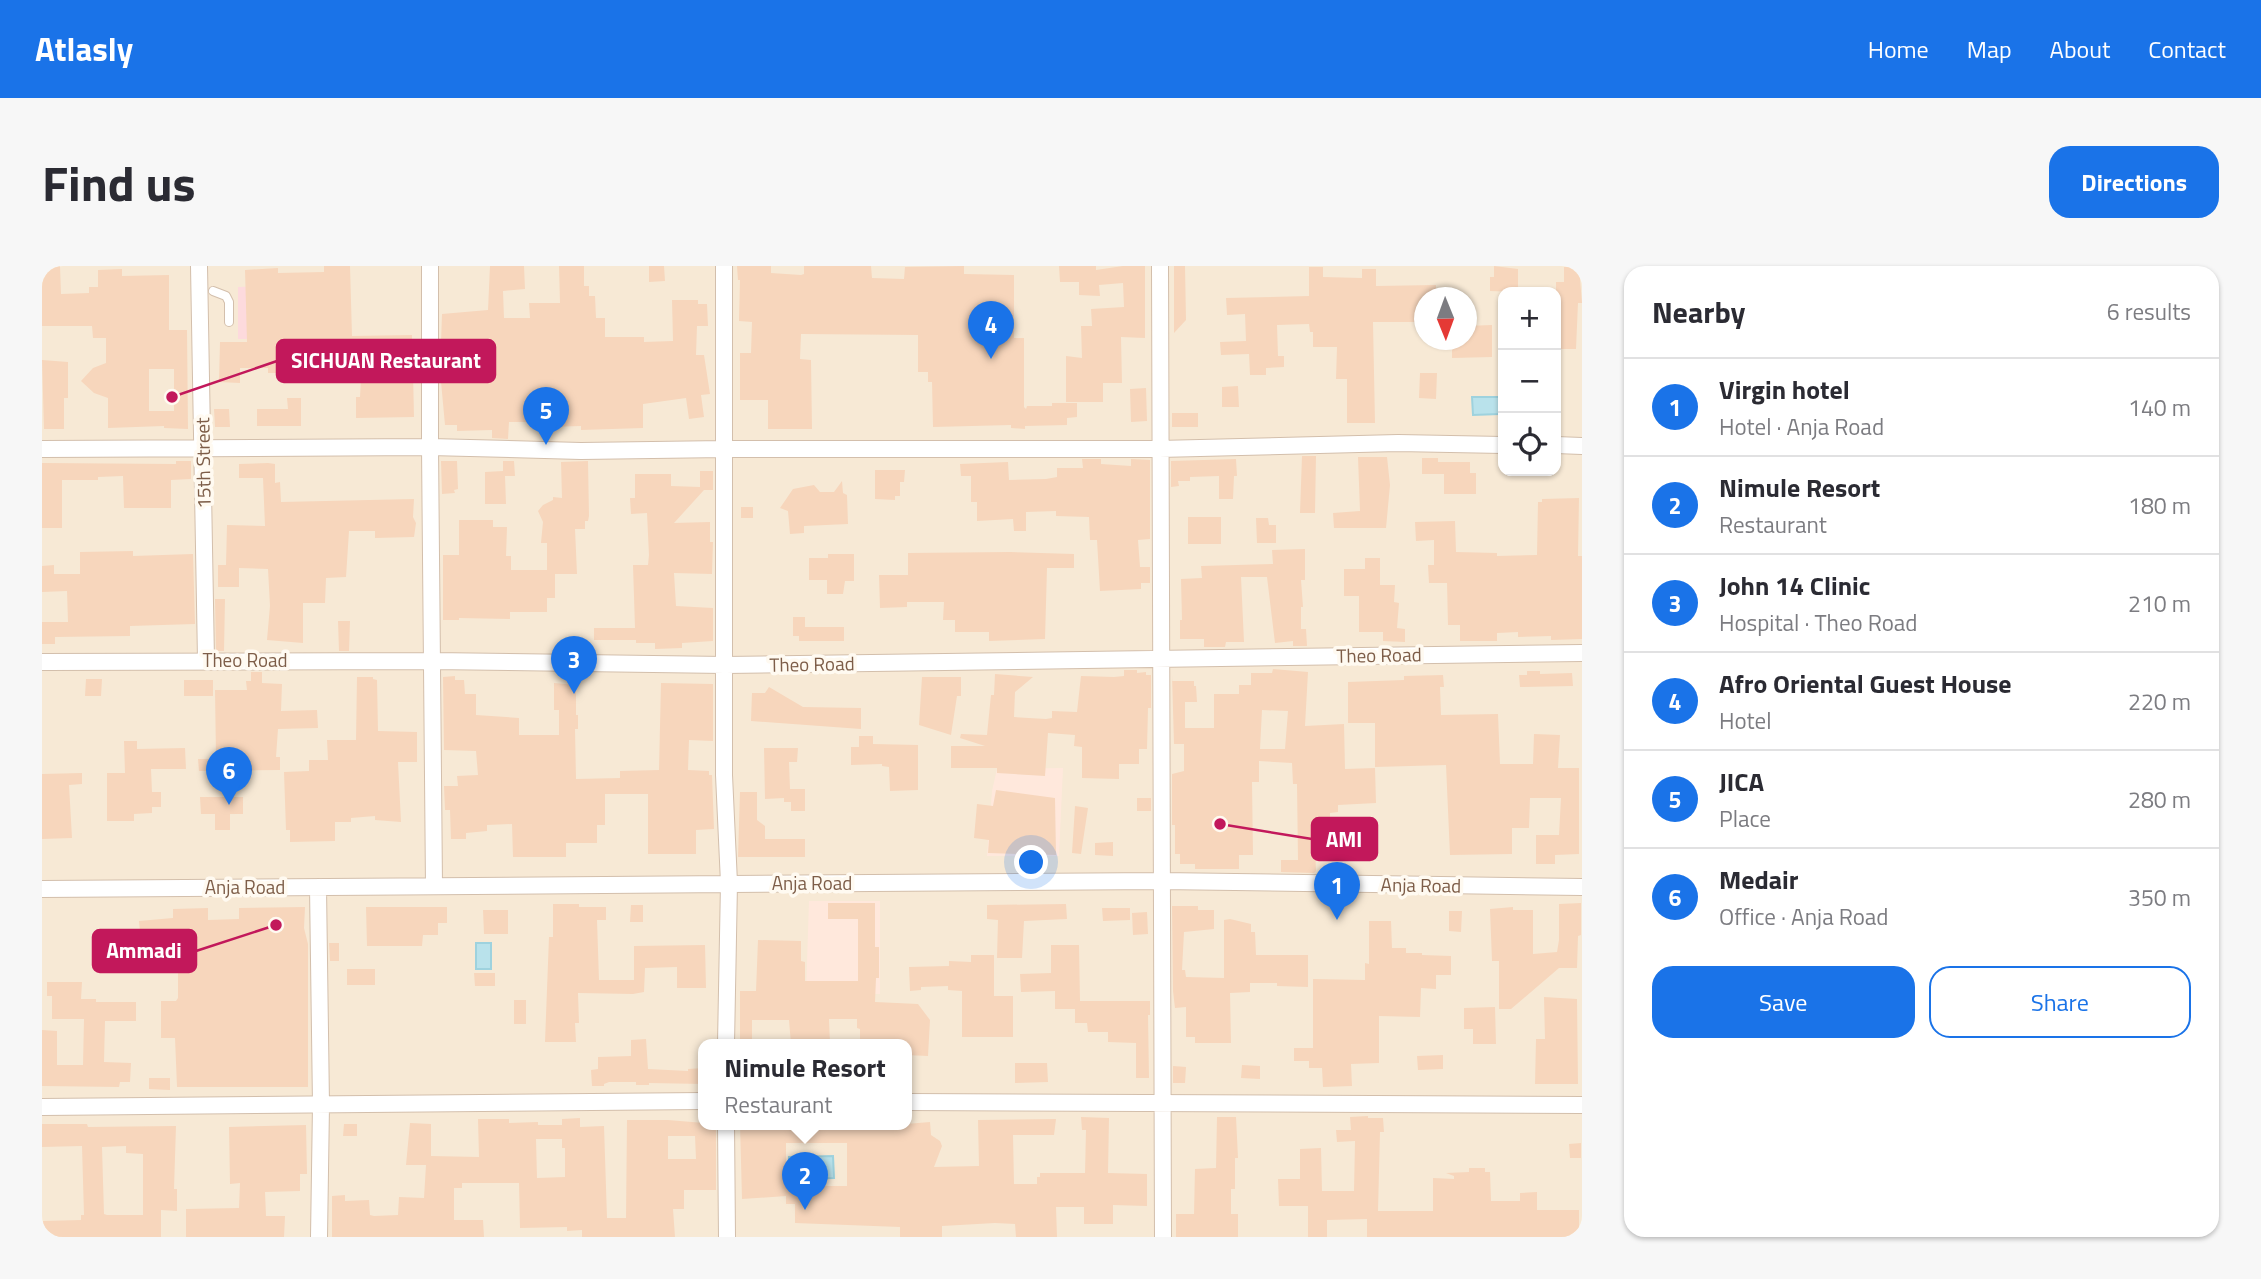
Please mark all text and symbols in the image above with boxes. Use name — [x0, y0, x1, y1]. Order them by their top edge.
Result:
text: Atlasly — [35, 24, 133, 74]
text: Home — [1868, 31, 1929, 67]
text: Map — [1967, 31, 2012, 67]
text: About — [2050, 31, 2110, 67]
text: Contact — [2148, 31, 2226, 67]
text: Find us — [42, 145, 196, 220]
button: Directions — [2049, 146, 2219, 218]
north arrow — [1414, 287, 1477, 350]
map controls — [1498, 287, 1561, 476]
button: + — [1498, 287, 1561, 350]
text: Nearby — [1652, 289, 1745, 335]
text: 6 results — [2107, 294, 2191, 329]
pin: 4 — [968, 301, 1014, 359]
callout: SICHUAN Restaurant — [277, 340, 495, 382]
text: SICHUAN Restaurant — [291, 344, 481, 376]
button: − — [1498, 350, 1561, 413]
text: Virgin hotel — [1719, 370, 1850, 409]
pin: 5 — [523, 387, 569, 445]
text: 1 — [1669, 390, 1681, 425]
text: 140 m — [2128, 390, 2191, 425]
text: Hotel · Anja Road — [1719, 409, 1884, 444]
button: locate — [1498, 413, 1561, 476]
street label: 15th Street — [187, 417, 218, 509]
text: Nimule Resort — [1719, 468, 1880, 507]
text: 2 — [1669, 488, 1681, 523]
text: 180 m — [2128, 488, 2191, 523]
text: Restaurant — [1719, 507, 1827, 542]
text: John 14 Clinic — [1719, 566, 1870, 605]
text: 3 — [1669, 586, 1681, 621]
text: 210 m — [2128, 586, 2191, 621]
text: Hospital · Theo Road — [1719, 605, 1918, 640]
pin: 3 — [551, 636, 597, 694]
street label: Theo Road — [1336, 639, 1422, 670]
street label: Theo Road — [202, 645, 288, 674]
street label: Theo Road — [769, 648, 855, 679]
text: Afro Oriental Guest House — [1719, 664, 2012, 703]
text: 4 — [1669, 684, 1681, 719]
text: 220 m — [2128, 684, 2191, 719]
text: Hotel — [1719, 703, 1771, 738]
pin: 6 — [206, 747, 252, 805]
text: JICA — [1719, 762, 1764, 801]
text: 5 — [1669, 782, 1681, 817]
text: 280 m — [2128, 782, 2191, 817]
text: Place — [1719, 801, 1771, 836]
callout: AMI — [1312, 818, 1377, 860]
text: AMI — [1326, 823, 1362, 855]
your location — [1014, 845, 1048, 879]
text: Medair — [1719, 860, 1798, 899]
pin: 1 — [1314, 862, 1360, 920]
street label: Anja Road — [772, 868, 852, 897]
street label: Anja Road — [1380, 869, 1462, 900]
street label: Anja Road — [205, 872, 285, 901]
text: 6 — [1669, 880, 1681, 915]
text: 350 m — [2128, 880, 2191, 915]
text: Office · Anja Road — [1719, 899, 1889, 934]
callout: Ammadi — [93, 930, 196, 972]
text: Ammadi — [106, 934, 182, 966]
button: Save — [1652, 966, 1915, 1038]
button: Share — [1929, 966, 2191, 1038]
popup — [698, 1039, 912, 1130]
text: Nimule Resort — [724, 1048, 886, 1087]
text: Restaurant — [724, 1087, 832, 1122]
pin: 2 — [782, 1152, 828, 1210]

